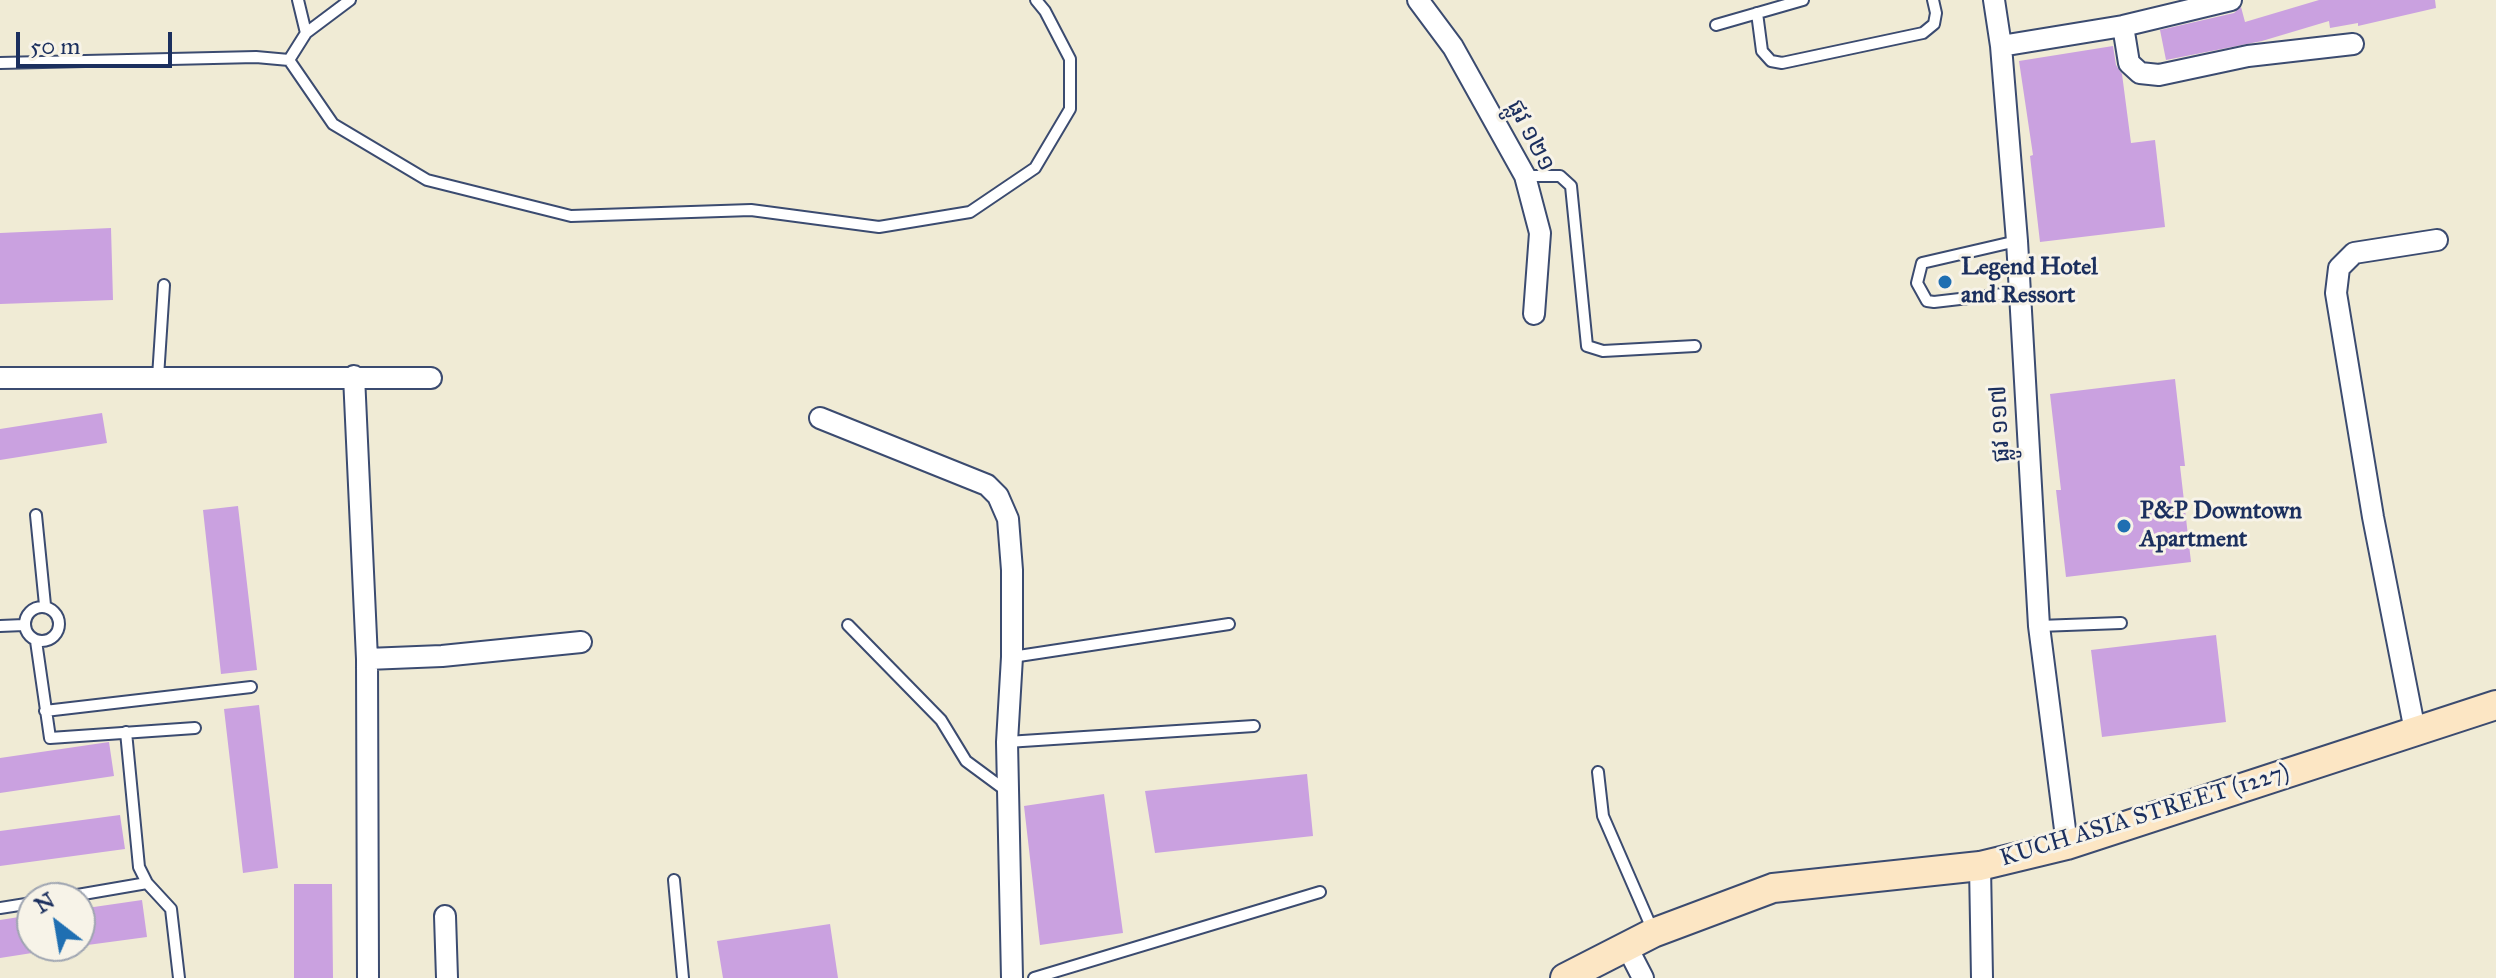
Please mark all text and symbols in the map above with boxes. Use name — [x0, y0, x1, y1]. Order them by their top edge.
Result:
scale bar — [20, 16, 176, 66]
text: 50 m — [30, 31, 80, 61]
street label: ផ្លូវ ១២១ — [1500, 95, 1560, 177]
place label: Legend Hotel and Ressort — [1961, 254, 2098, 310]
marker: Legend Hotel and Ressort — [1936, 273, 1954, 291]
street label: ផ្លូវ ១១៧ — [1985, 385, 2017, 463]
place label: P&P Downtown Apartment — [2140, 498, 2302, 554]
marker: P&P Downtown Apartment — [2115, 517, 2133, 535]
street label: KUCH ASIA STREET (1227) — [1997, 758, 2293, 874]
north arrow — [16, 882, 96, 962]
text: N — [29, 886, 59, 919]

